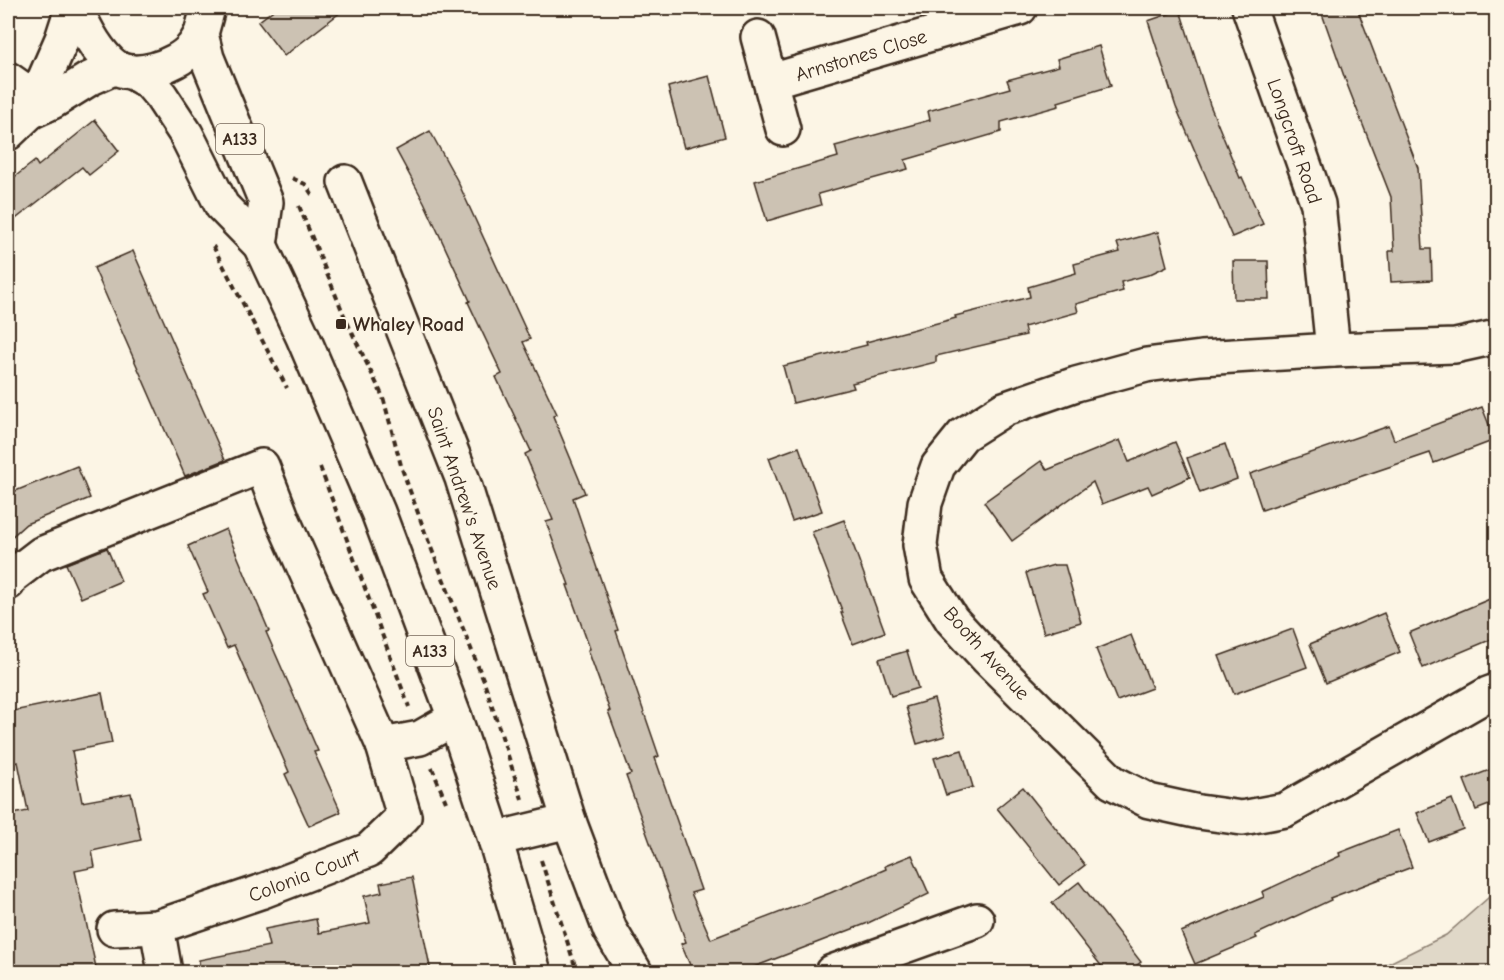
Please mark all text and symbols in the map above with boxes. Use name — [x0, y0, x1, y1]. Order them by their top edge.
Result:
street label: Arnstones Close — [793, 25, 930, 86]
street label: Longcroft Road — [1262, 76, 1327, 207]
road number: A133 — [216, 124, 264, 154]
place label: Whaley Road — [353, 313, 464, 336]
marker: Whaley Road — [334, 317, 348, 331]
street label: Saint Andrew's Avenue — [422, 404, 507, 593]
street label: Booth Avenue — [939, 602, 1034, 705]
road number: A133 — [406, 636, 454, 666]
street label: Colonia Court — [245, 843, 364, 907]

